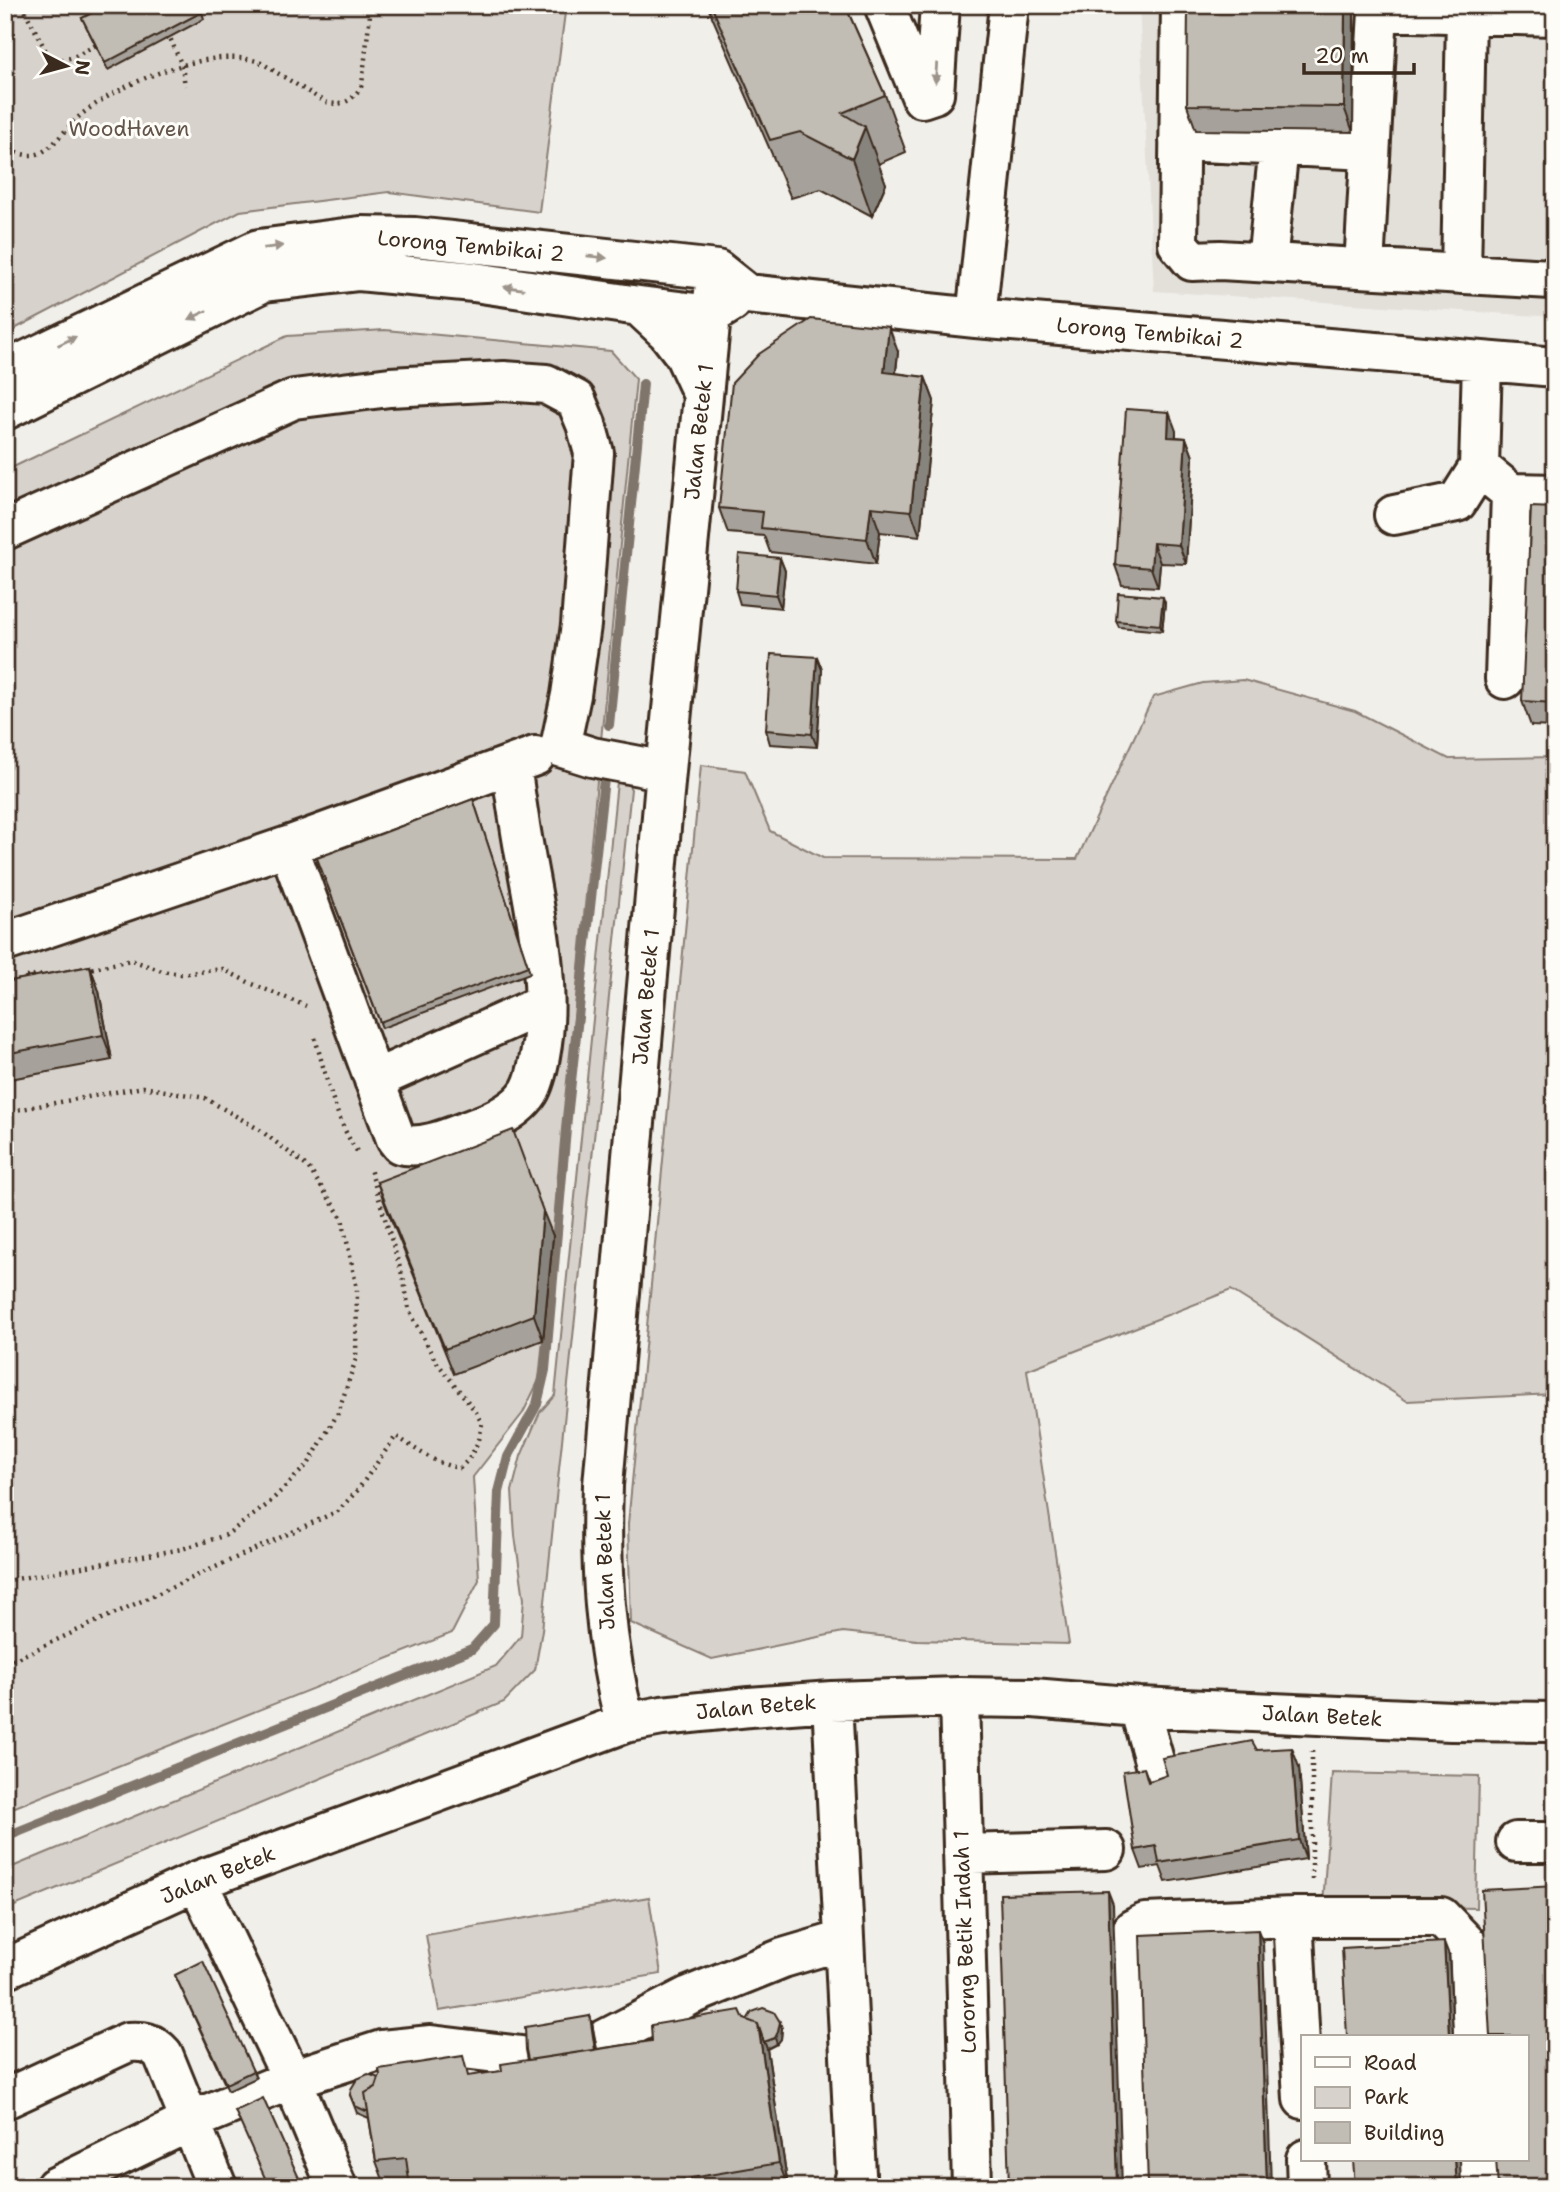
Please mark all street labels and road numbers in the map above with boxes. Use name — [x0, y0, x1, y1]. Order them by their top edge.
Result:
street label: Lorong Tembikai 2 — [376, 224, 566, 268]
street label: Lorong Tembikai 2 — [1055, 311, 1245, 355]
street label: Jalan Betek 1 — [678, 362, 720, 502]
street label: Jalan Betek 1 — [626, 928, 666, 1066]
street label: Jalan Betek 1 — [589, 1493, 621, 1631]
street label: Jalan Betek — [695, 1688, 817, 1726]
street label: Jalan Betek — [1261, 1699, 1383, 1733]
street label: Lororng Betik Indah 1 — [947, 1830, 983, 2054]
street label: Jalan Betek — [157, 1839, 279, 1911]

